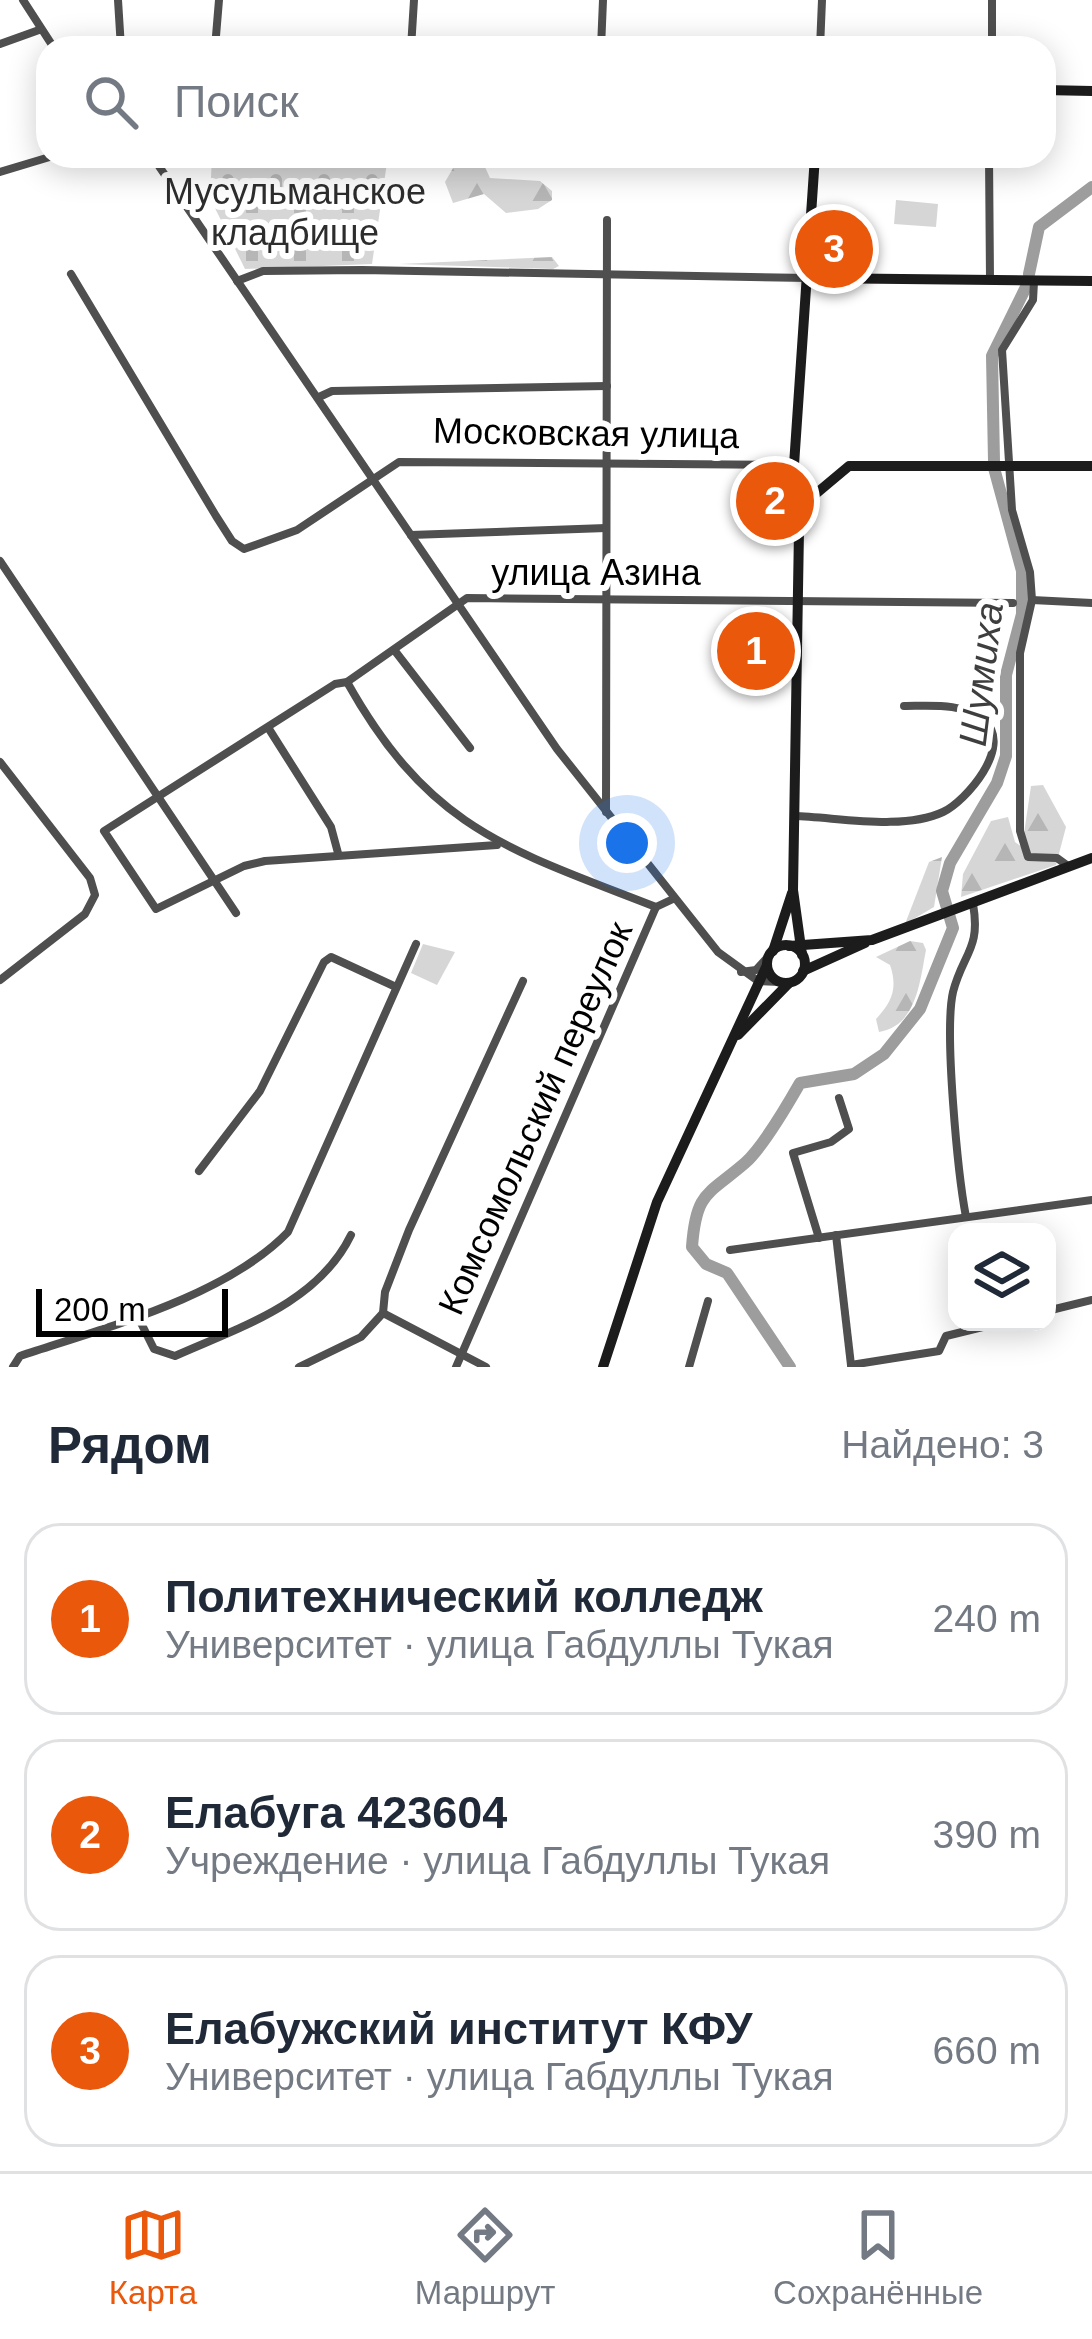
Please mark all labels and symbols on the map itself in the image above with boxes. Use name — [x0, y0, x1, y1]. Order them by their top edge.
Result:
park label: Мусульманское кладбище — [164, 171, 426, 253]
pin: 3 — [795, 204, 873, 294]
street label: Московская улица — [432, 410, 740, 456]
pin: 2 — [736, 456, 814, 546]
street label: улица Азина — [491, 552, 702, 593]
water label: Шумиха — [951, 600, 1011, 748]
pin: 1 — [717, 606, 795, 696]
your location — [597, 813, 657, 873]
street label: Комсомольский переулок — [430, 915, 640, 1321]
scale bar — [36, 1283, 228, 1336]

